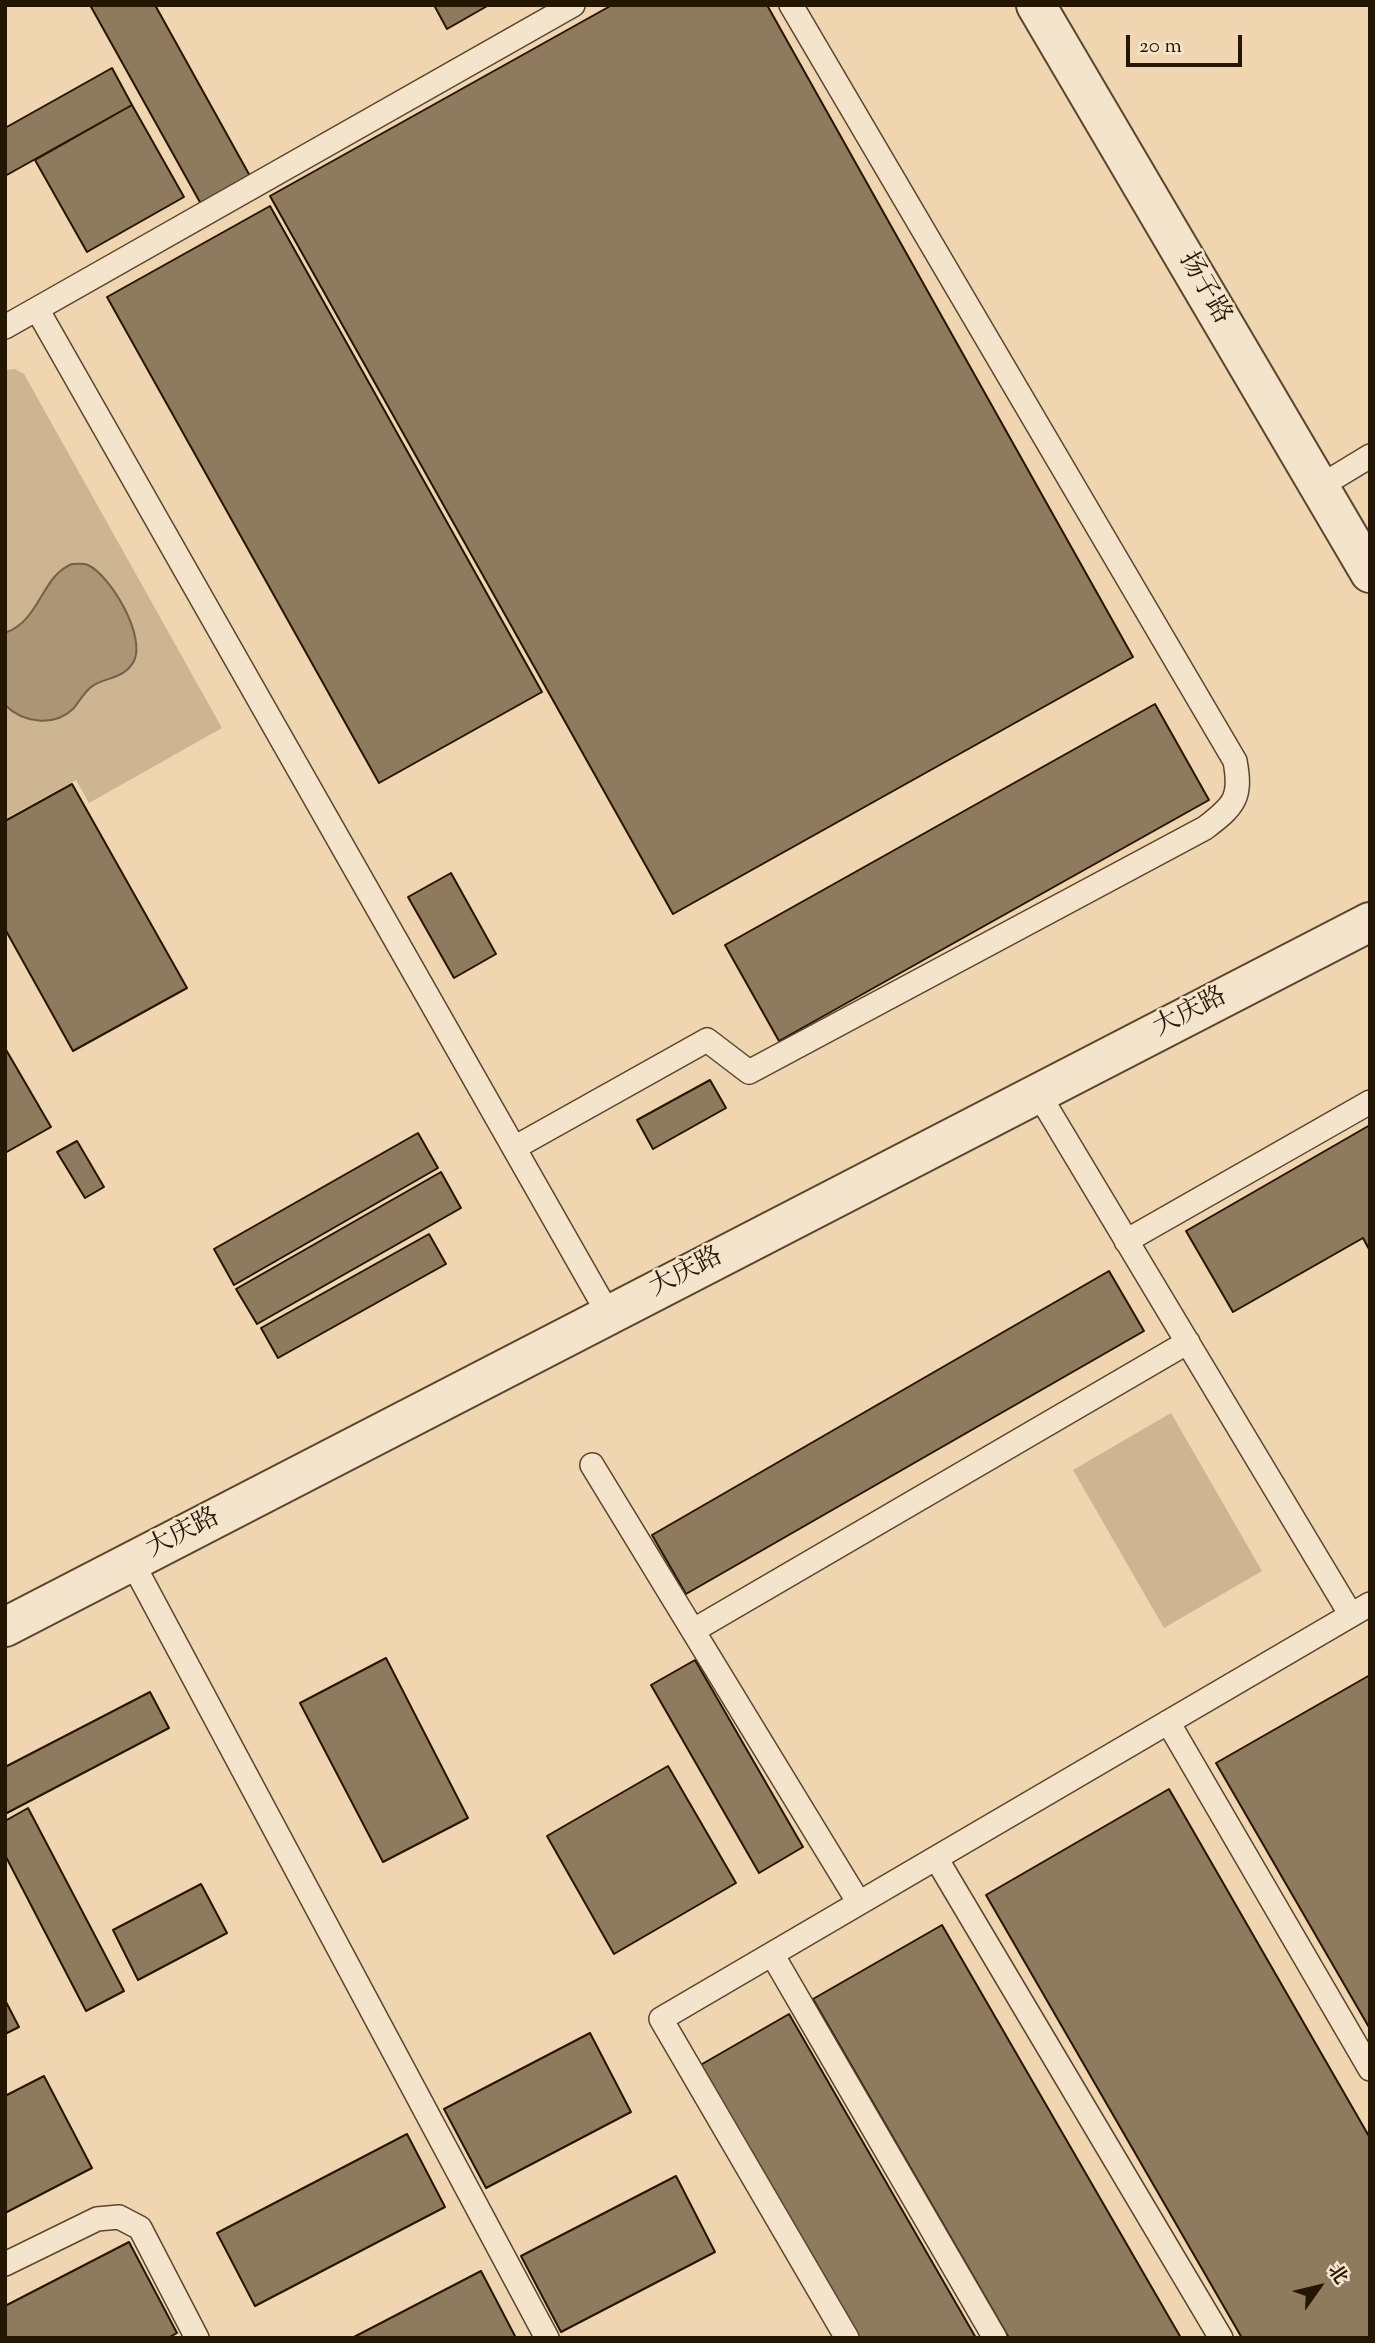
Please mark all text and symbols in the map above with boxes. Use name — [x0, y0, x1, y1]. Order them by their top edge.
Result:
scale bar — [1130, 21, 1246, 65]
text: 20 m — [1139, 32, 1182, 62]
street label: 扬子路 — [1170, 247, 1236, 331]
street label: 大庆路 — [1149, 982, 1233, 1046]
street label: 大庆路 — [645, 1242, 729, 1306]
street label: 大庆路 — [142, 1503, 226, 1567]
north arrow — [1284, 2252, 1354, 2322]
text: 北 — [1320, 2260, 1353, 2290]

